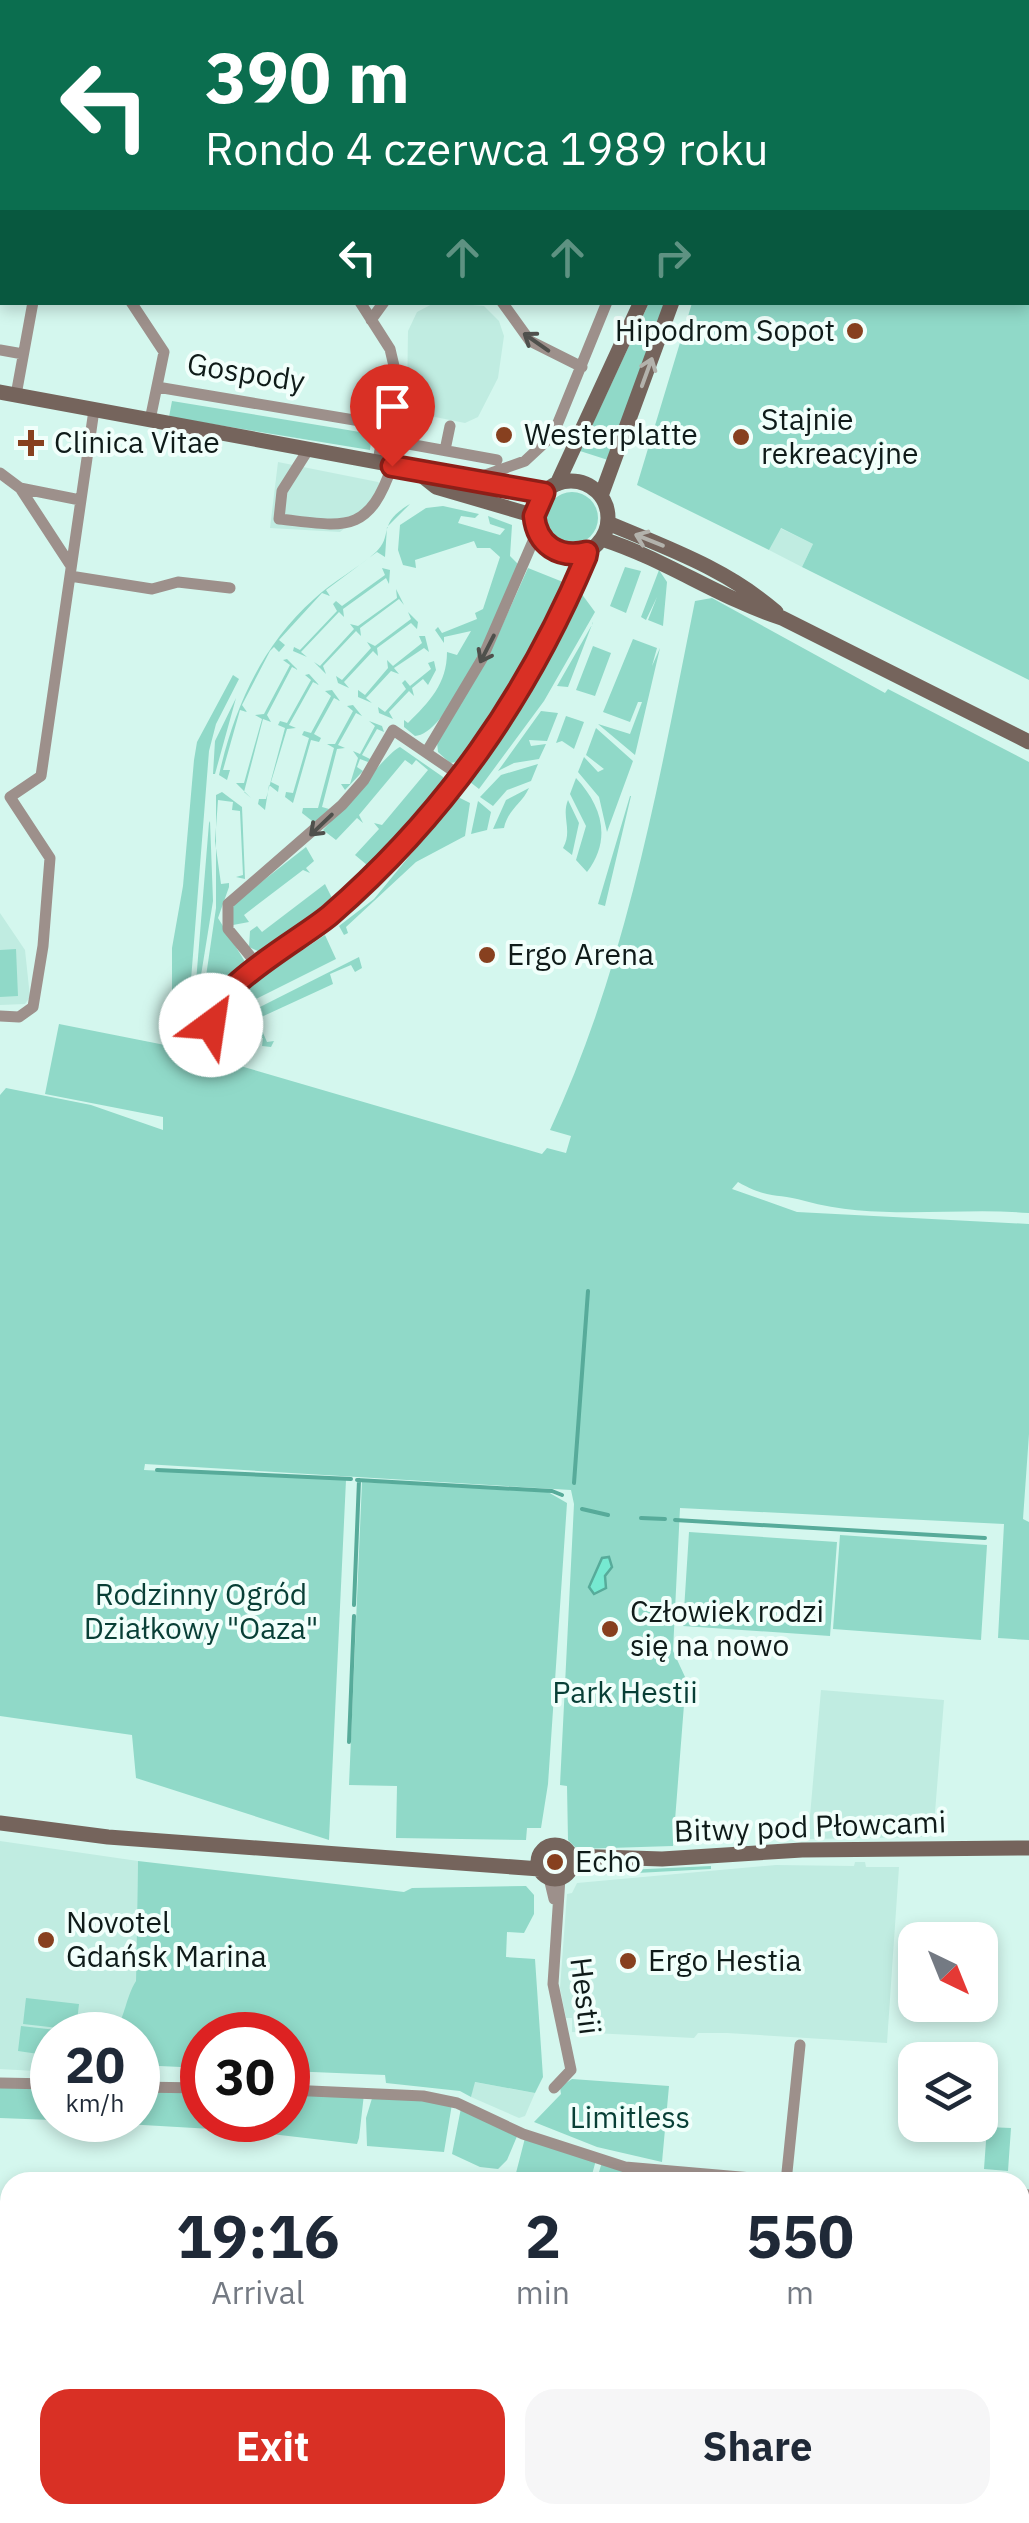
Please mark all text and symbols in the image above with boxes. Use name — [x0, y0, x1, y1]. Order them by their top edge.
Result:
text: 390 m — [205, 31, 410, 122]
icon: left — [40, 40, 170, 170]
text: Rondo 4 czerwca 1989 roku — [205, 119, 769, 177]
icon: left — [330, 230, 385, 285]
icon: ahead — [435, 230, 490, 285]
icon: ahead — [540, 230, 595, 285]
icon: right — [645, 230, 700, 285]
place label: Hipodrom Sopot — [615, 310, 835, 349]
marker: Hipodrom Sopot — [844, 320, 866, 342]
one-way arrow — [523, 332, 550, 353]
street label: Gospody — [184, 343, 308, 400]
one-way arrow — [639, 357, 657, 388]
pin — [350, 364, 435, 467]
icon: arrive — [365, 379, 420, 434]
place label: Stajnie rekreacyjne — [761, 399, 919, 472]
place label: Westerplatte — [524, 414, 698, 453]
place label: Clinica Vitae — [54, 422, 220, 461]
marker: Westerplatte — [493, 424, 515, 446]
marker: Stajnie rekreacyjne — [730, 426, 752, 448]
marker: Clinica Vitae — [18, 430, 44, 456]
one-way arrow — [634, 529, 665, 547]
one-way arrow — [477, 633, 496, 663]
one-way arrow — [310, 813, 334, 837]
place label: Ergo Arena — [507, 934, 654, 973]
marker: Ergo Arena — [476, 944, 498, 966]
position arrow — [159, 973, 263, 1077]
park label: Rodzinny Ogród Działkowy "Oaza" — [84, 1574, 318, 1647]
place label: Człowiek rodzi się na nowo — [630, 1591, 824, 1664]
marker: Człowiek rodzi się na nowo — [599, 1618, 621, 1640]
park label: Park Hestii — [552, 1672, 698, 1711]
street label: Bitwy pod Płowcami — [673, 1801, 947, 1850]
place label: Echo — [575, 1841, 641, 1880]
marker: Echo — [544, 1851, 566, 1873]
place label: Novotel Gdańsk Marina — [66, 1902, 267, 1975]
north arrow — [898, 1922, 998, 2022]
map controls — [898, 1922, 998, 2142]
marker: Novotel Gdańsk Marina — [35, 1929, 57, 1951]
place label: Ergo Hestia — [648, 1940, 801, 1979]
marker: Ergo Hestia — [617, 1950, 639, 1972]
street label: Hestii — [562, 1955, 611, 2037]
speed limit sign: 30 — [180, 2012, 310, 2142]
text: 20 — [65, 2032, 125, 2097]
button: layers — [898, 2042, 998, 2142]
text: km/h — [66, 2086, 124, 2119]
park label: Limitless — [570, 2097, 690, 2136]
text: 19:16 — [176, 2196, 340, 2275]
text: 2 — [525, 2196, 561, 2275]
text: 550 — [746, 2196, 854, 2275]
text: Arrival — [211, 2271, 305, 2313]
text: min — [516, 2271, 570, 2313]
text: m — [786, 2271, 814, 2313]
button: Exit — [40, 2389, 505, 2504]
button: Share — [525, 2389, 990, 2504]

